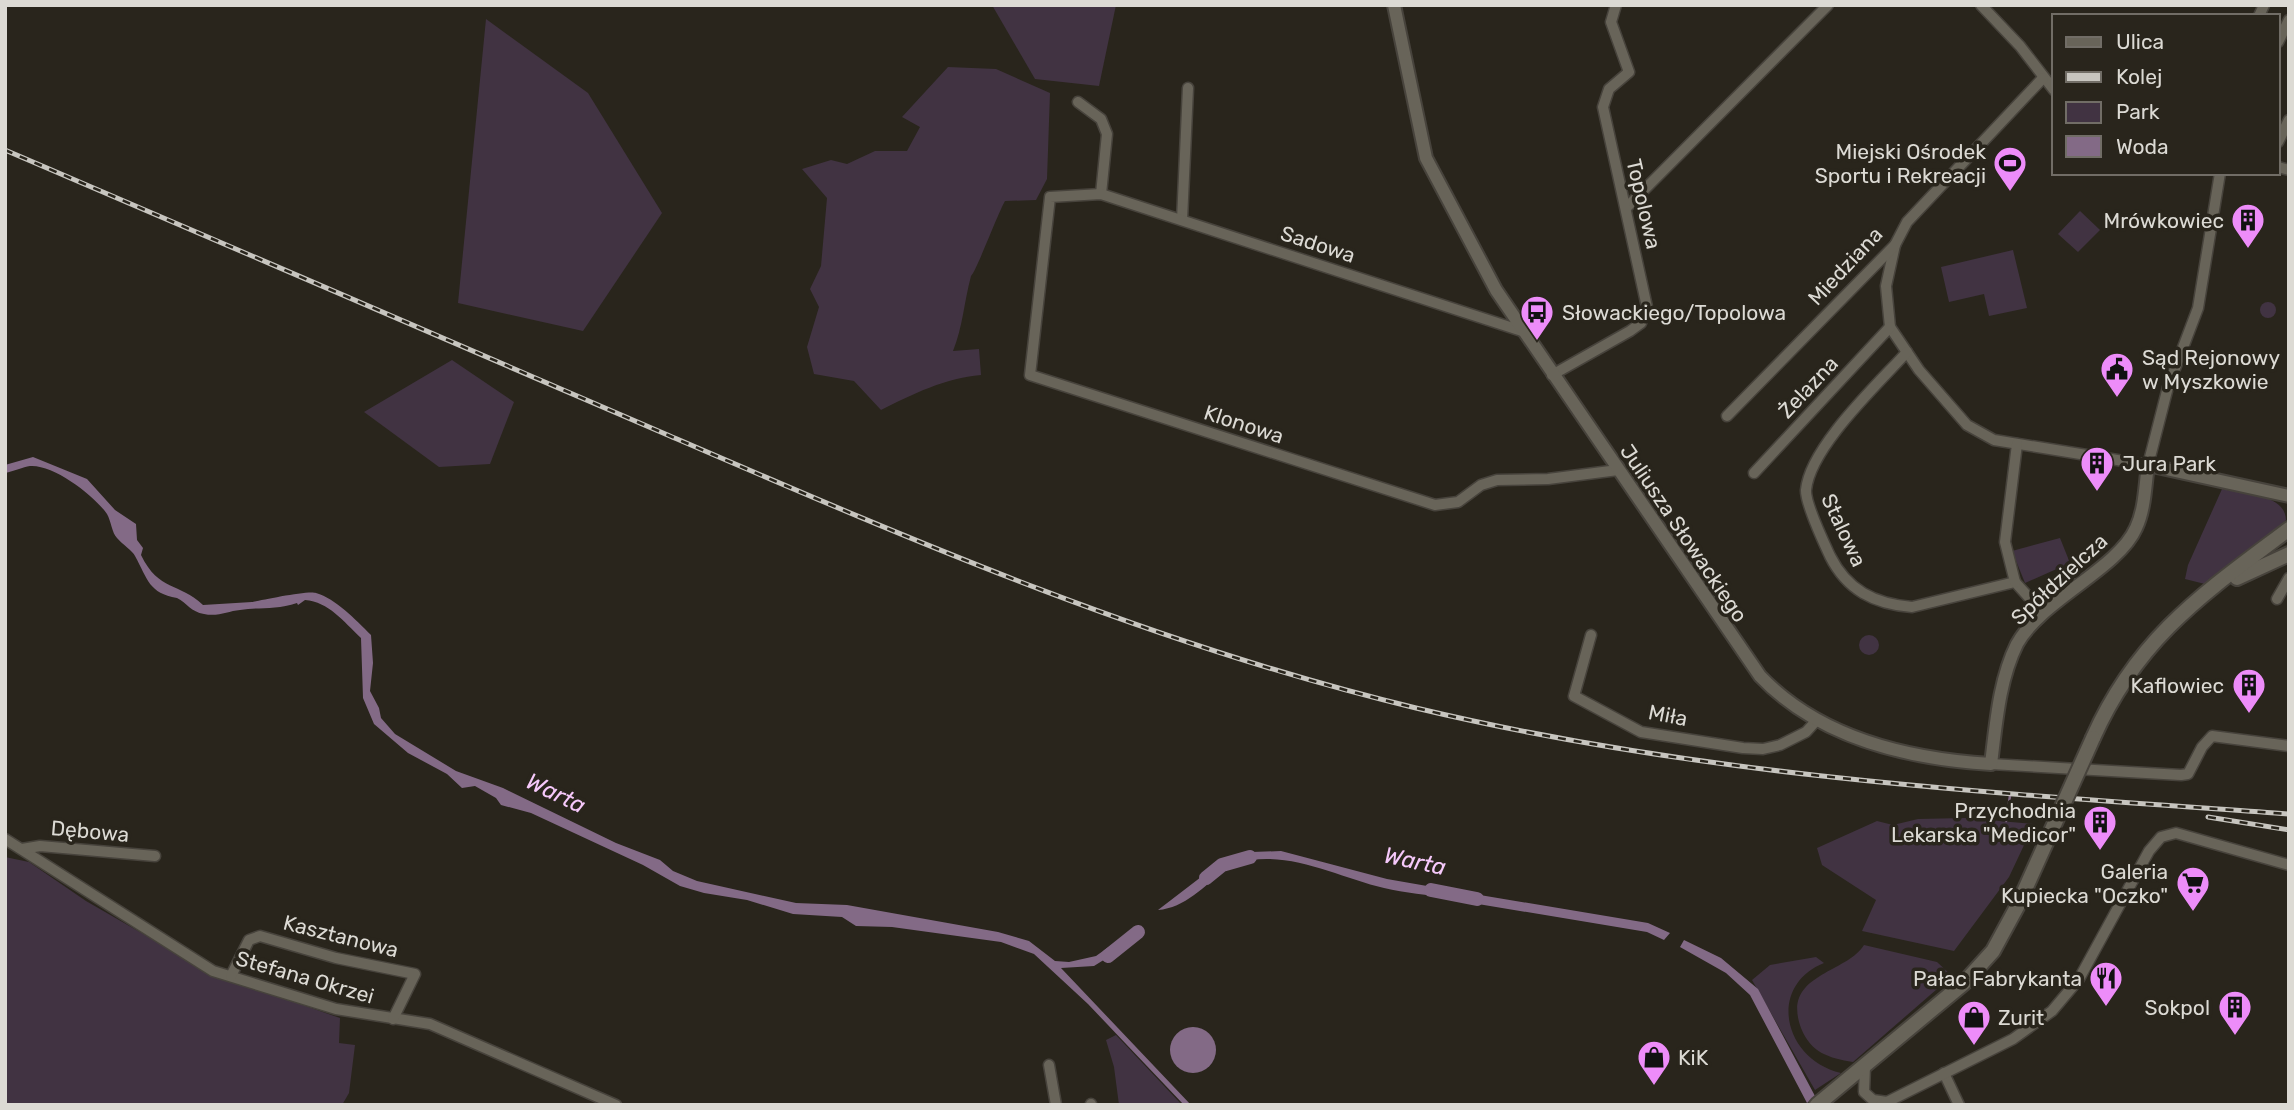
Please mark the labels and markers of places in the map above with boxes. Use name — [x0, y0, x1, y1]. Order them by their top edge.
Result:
place label: Miejski Ośrodek Sportu i Rekreacji — [1815, 139, 1986, 188]
sports icon: Miejski Ośrodek Sportu i Rekreacji — [1991, 144, 2029, 193]
building icon: Mrówkowiec — [2229, 201, 2267, 250]
place label: Mrówkowiec — [2104, 208, 2224, 233]
bus stop icon: Słowackiego/Topolowa — [1518, 293, 1556, 342]
place label: Słowackiego/Topolowa — [1562, 300, 1786, 325]
place label: Sąd Rejonowy w Myszkowie — [2142, 345, 2280, 394]
public building icon: Sąd Rejonowy w Myszkowie — [2098, 350, 2136, 399]
building icon: Jura Park — [2078, 444, 2116, 493]
place label: Jura Park — [2122, 451, 2216, 476]
building icon: Kaflowiec — [2230, 666, 2268, 715]
place label: Kaflowiec — [2130, 673, 2224, 698]
place label: Przychodnia Lekarska "Medicor" — [1891, 798, 2076, 847]
building icon: Przychodnia Lekarska "Medicor" — [2081, 803, 2119, 852]
place label: Galeria Kupiecka "Oczko" — [2001, 859, 2168, 908]
supermarket icon: Galeria Kupiecka "Oczko" — [2174, 864, 2212, 913]
restaurant icon: Pałac Fabrykanta — [2087, 959, 2125, 1008]
place label: Pałac Fabrykanta — [1913, 966, 2082, 991]
building icon: Sokpol — [2216, 988, 2254, 1037]
place label: Sokpol — [2144, 995, 2210, 1020]
shop icon: Zurit — [1955, 998, 1993, 1047]
place label: Zurit — [1998, 1005, 2044, 1030]
shop icon: KiK — [1635, 1038, 1673, 1087]
place label: KiK — [1678, 1045, 1709, 1070]

